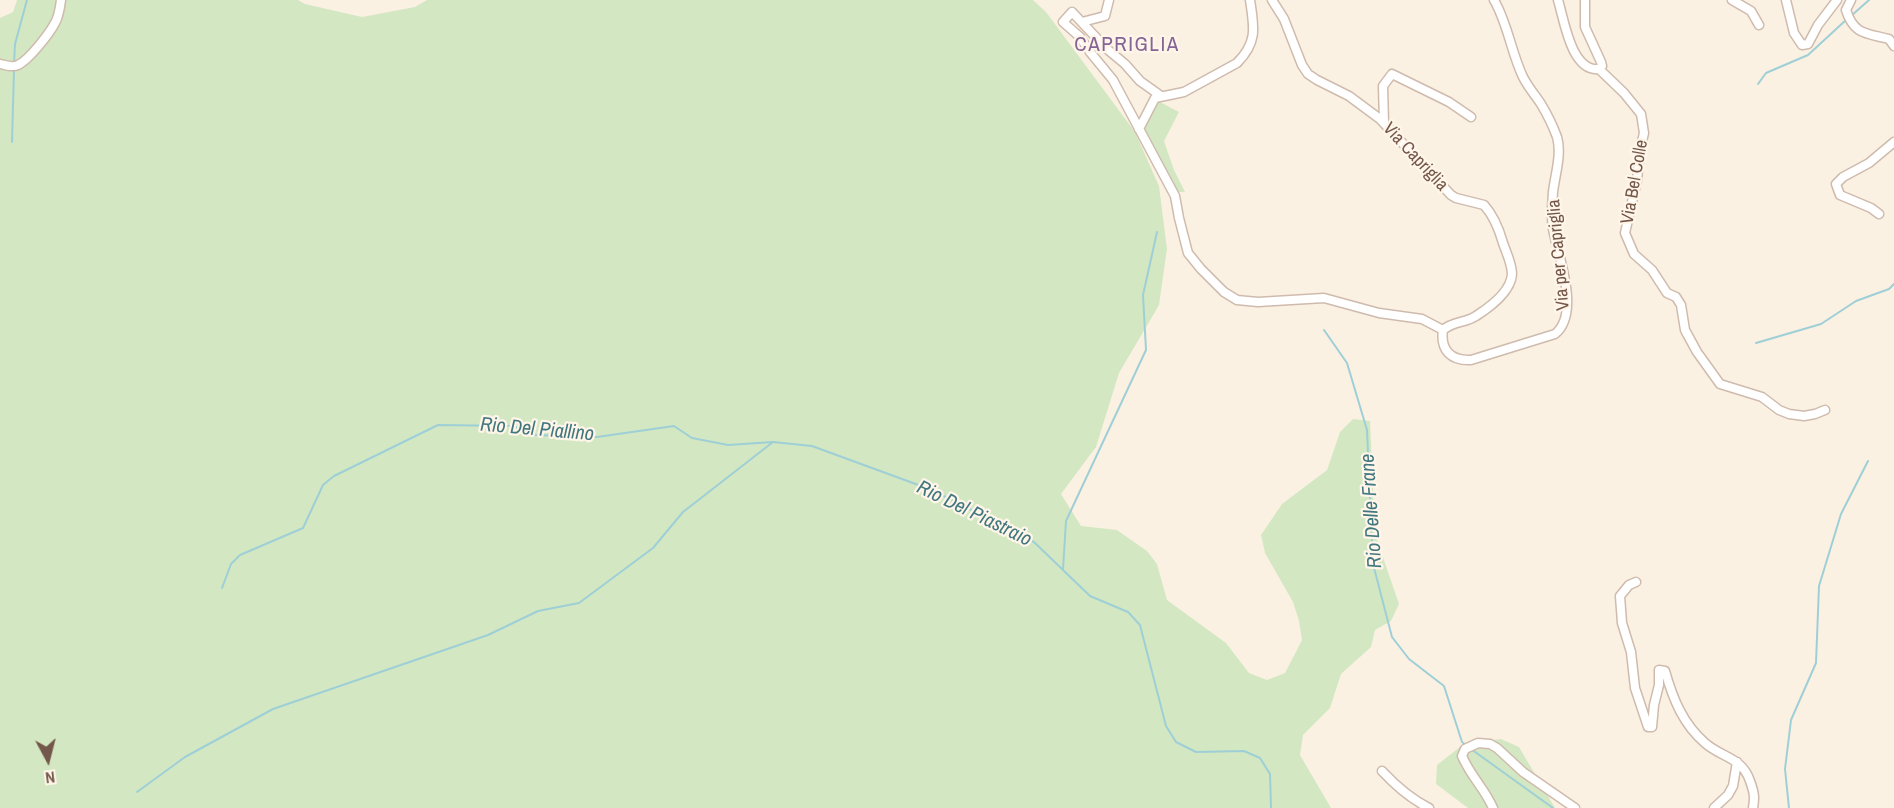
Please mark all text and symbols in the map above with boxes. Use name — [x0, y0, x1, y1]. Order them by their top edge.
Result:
district label: CAPRIGLIA — [1074, 32, 1180, 58]
street label: Via Capriglia — [1378, 118, 1452, 196]
street label: Via Bel Colle — [1617, 138, 1653, 226]
street label: Via per Capriglia — [1543, 199, 1575, 311]
water label: Rio Del Piallino — [479, 413, 595, 447]
water label: Rio Delle Frane — [1356, 453, 1388, 569]
water label: Rio Del Piastraio — [913, 476, 1035, 552]
north arrow — [18, 730, 78, 790]
text: N — [44, 766, 56, 789]

